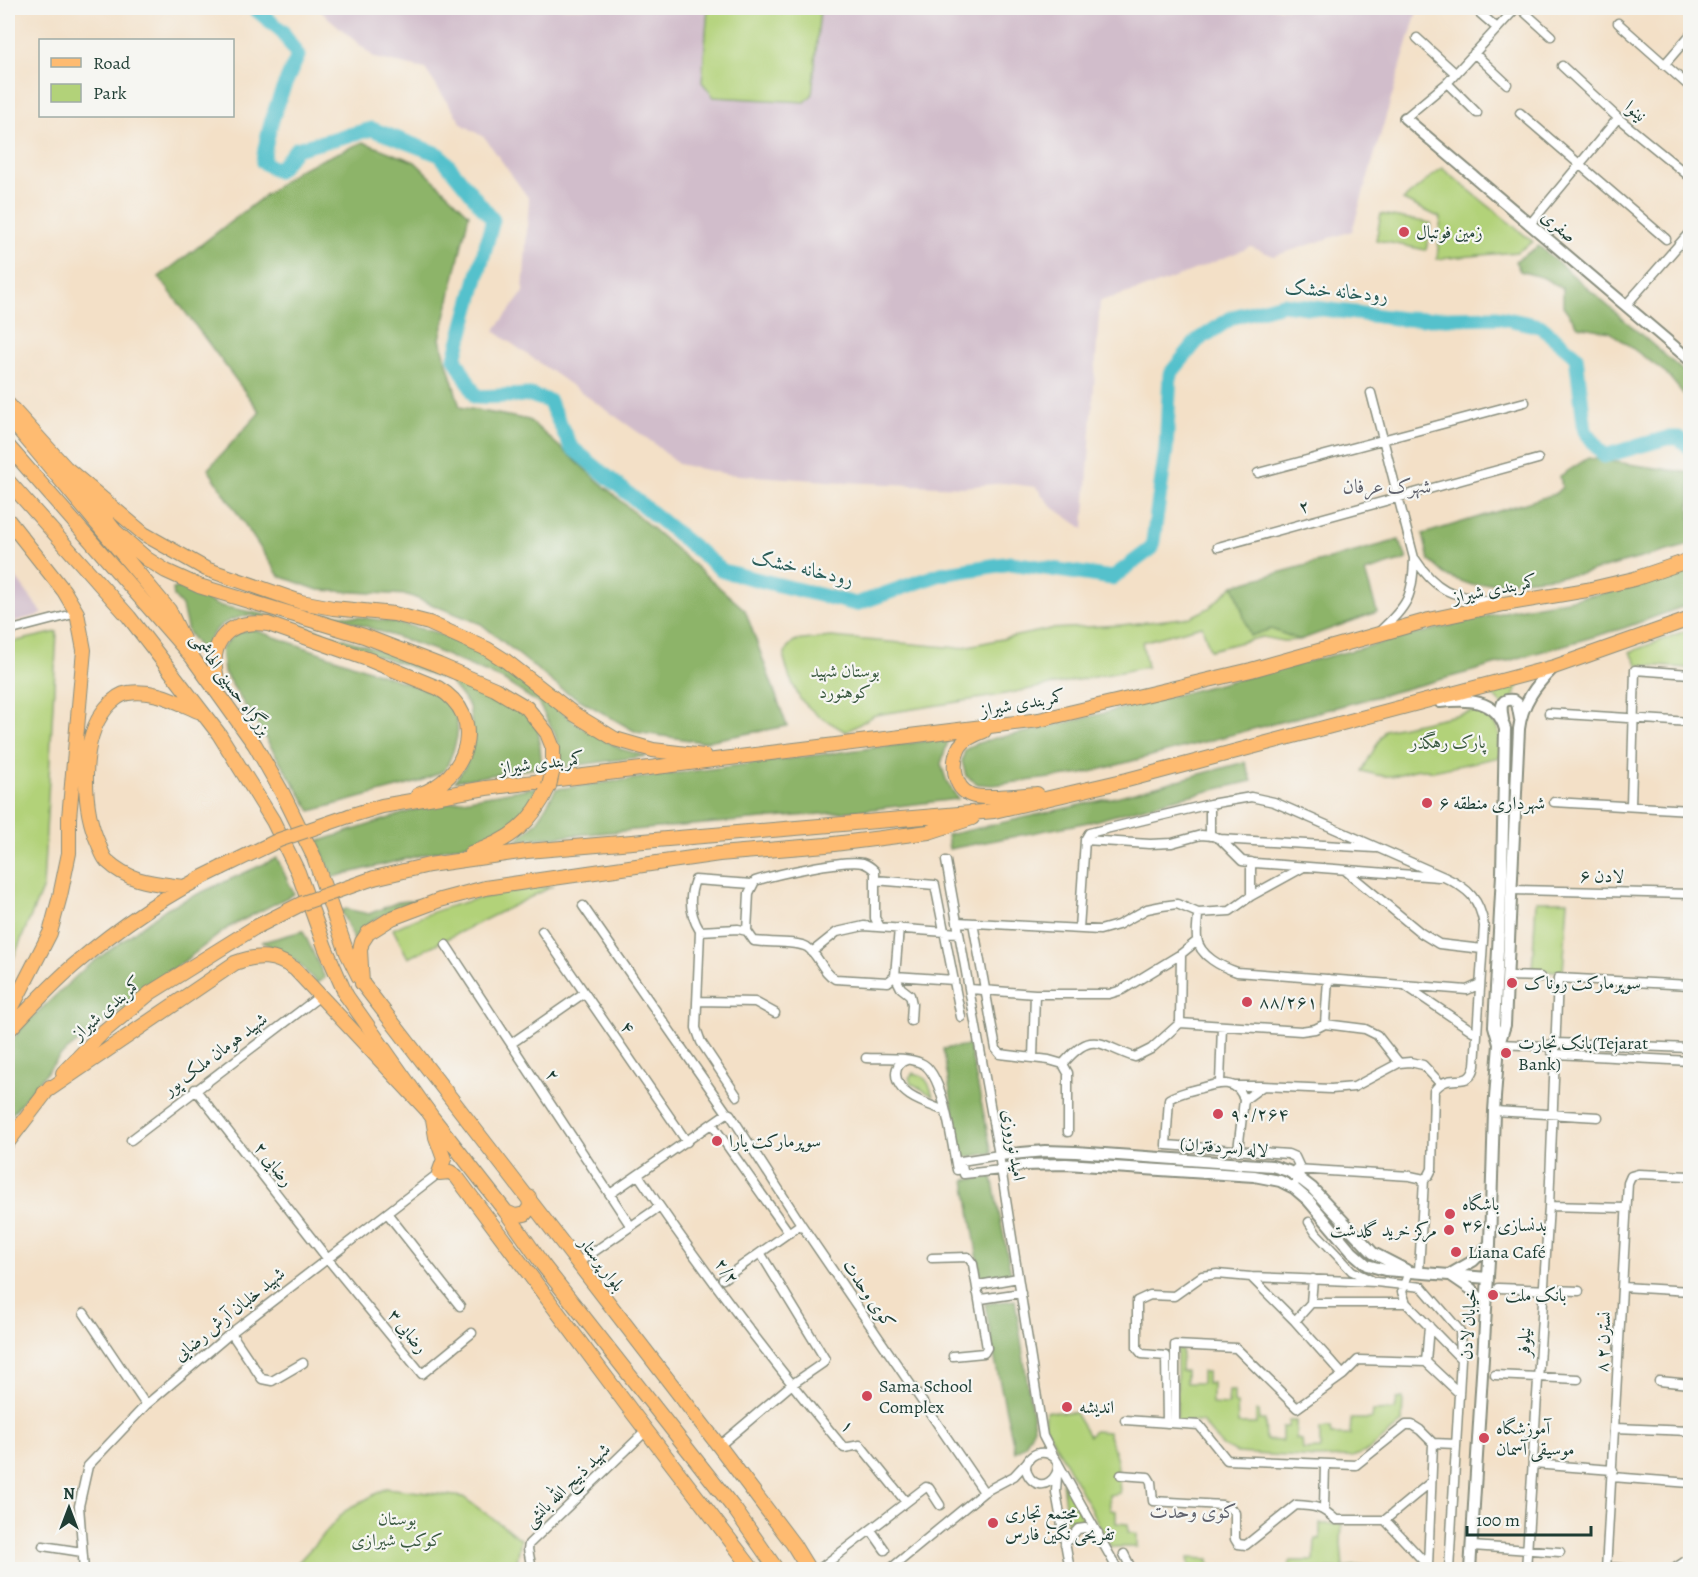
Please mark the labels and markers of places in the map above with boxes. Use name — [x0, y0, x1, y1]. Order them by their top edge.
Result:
place label: زمین فوتبال — [1416, 220, 1483, 244]
marker: زمین فوتبال — [1397, 225, 1411, 239]
place label: شهرداری منطقه ۶ — [1439, 791, 1545, 815]
marker: شهرداری منطقه ۶ — [1420, 796, 1434, 810]
place label: سوپرمارکت روناک — [1524, 971, 1641, 995]
marker: سوپرمارکت روناک — [1505, 976, 1519, 990]
place label: ۸۸/۲۶۱ — [1259, 990, 1318, 1014]
marker: ۸۸/۲۶۱ — [1240, 995, 1254, 1009]
place label: بانک تجارت(Tejarat Bank) — [1518, 1031, 1648, 1076]
marker: بانک تجارت(Tejarat Bank) — [1499, 1046, 1513, 1060]
place label: ۹۰/۲۶۴ — [1230, 1102, 1289, 1126]
marker: ۹۰/۲۶۴ — [1211, 1107, 1225, 1121]
place label: سوپرمارکت یارا — [729, 1129, 821, 1153]
marker: سوپرمارکت یارا — [710, 1134, 724, 1148]
place label: باشگاه بدنسازی ۳۶۰ — [1462, 1192, 1547, 1237]
marker: باشگاه بدنسازی ۳۶۰ — [1443, 1207, 1457, 1221]
place label: مرکز خرید گلدشت — [1330, 1218, 1437, 1243]
marker: مرکز خرید گلدشت — [1442, 1223, 1456, 1237]
place label: Liana Café — [1468, 1240, 1546, 1264]
marker: Liana Café — [1449, 1245, 1463, 1259]
place label: بانک ملت — [1505, 1283, 1566, 1307]
marker: بانک ملت — [1486, 1288, 1500, 1302]
place label: Sama School Complex — [879, 1374, 973, 1419]
marker: Sama School Complex — [860, 1389, 874, 1403]
place label: اندیشه — [1079, 1395, 1114, 1419]
marker: اندیشه — [1060, 1400, 1074, 1414]
place label: آموزشگاه موسیقی آسمان — [1496, 1416, 1575, 1462]
marker: آموزشگاه موسیقی آسمان — [1477, 1431, 1491, 1445]
place label: مجتمع تجاری تفریحی نگین فارس — [1005, 1501, 1115, 1546]
marker: مجتمع تجاری تفریحی نگین فارس — [986, 1516, 1000, 1530]

